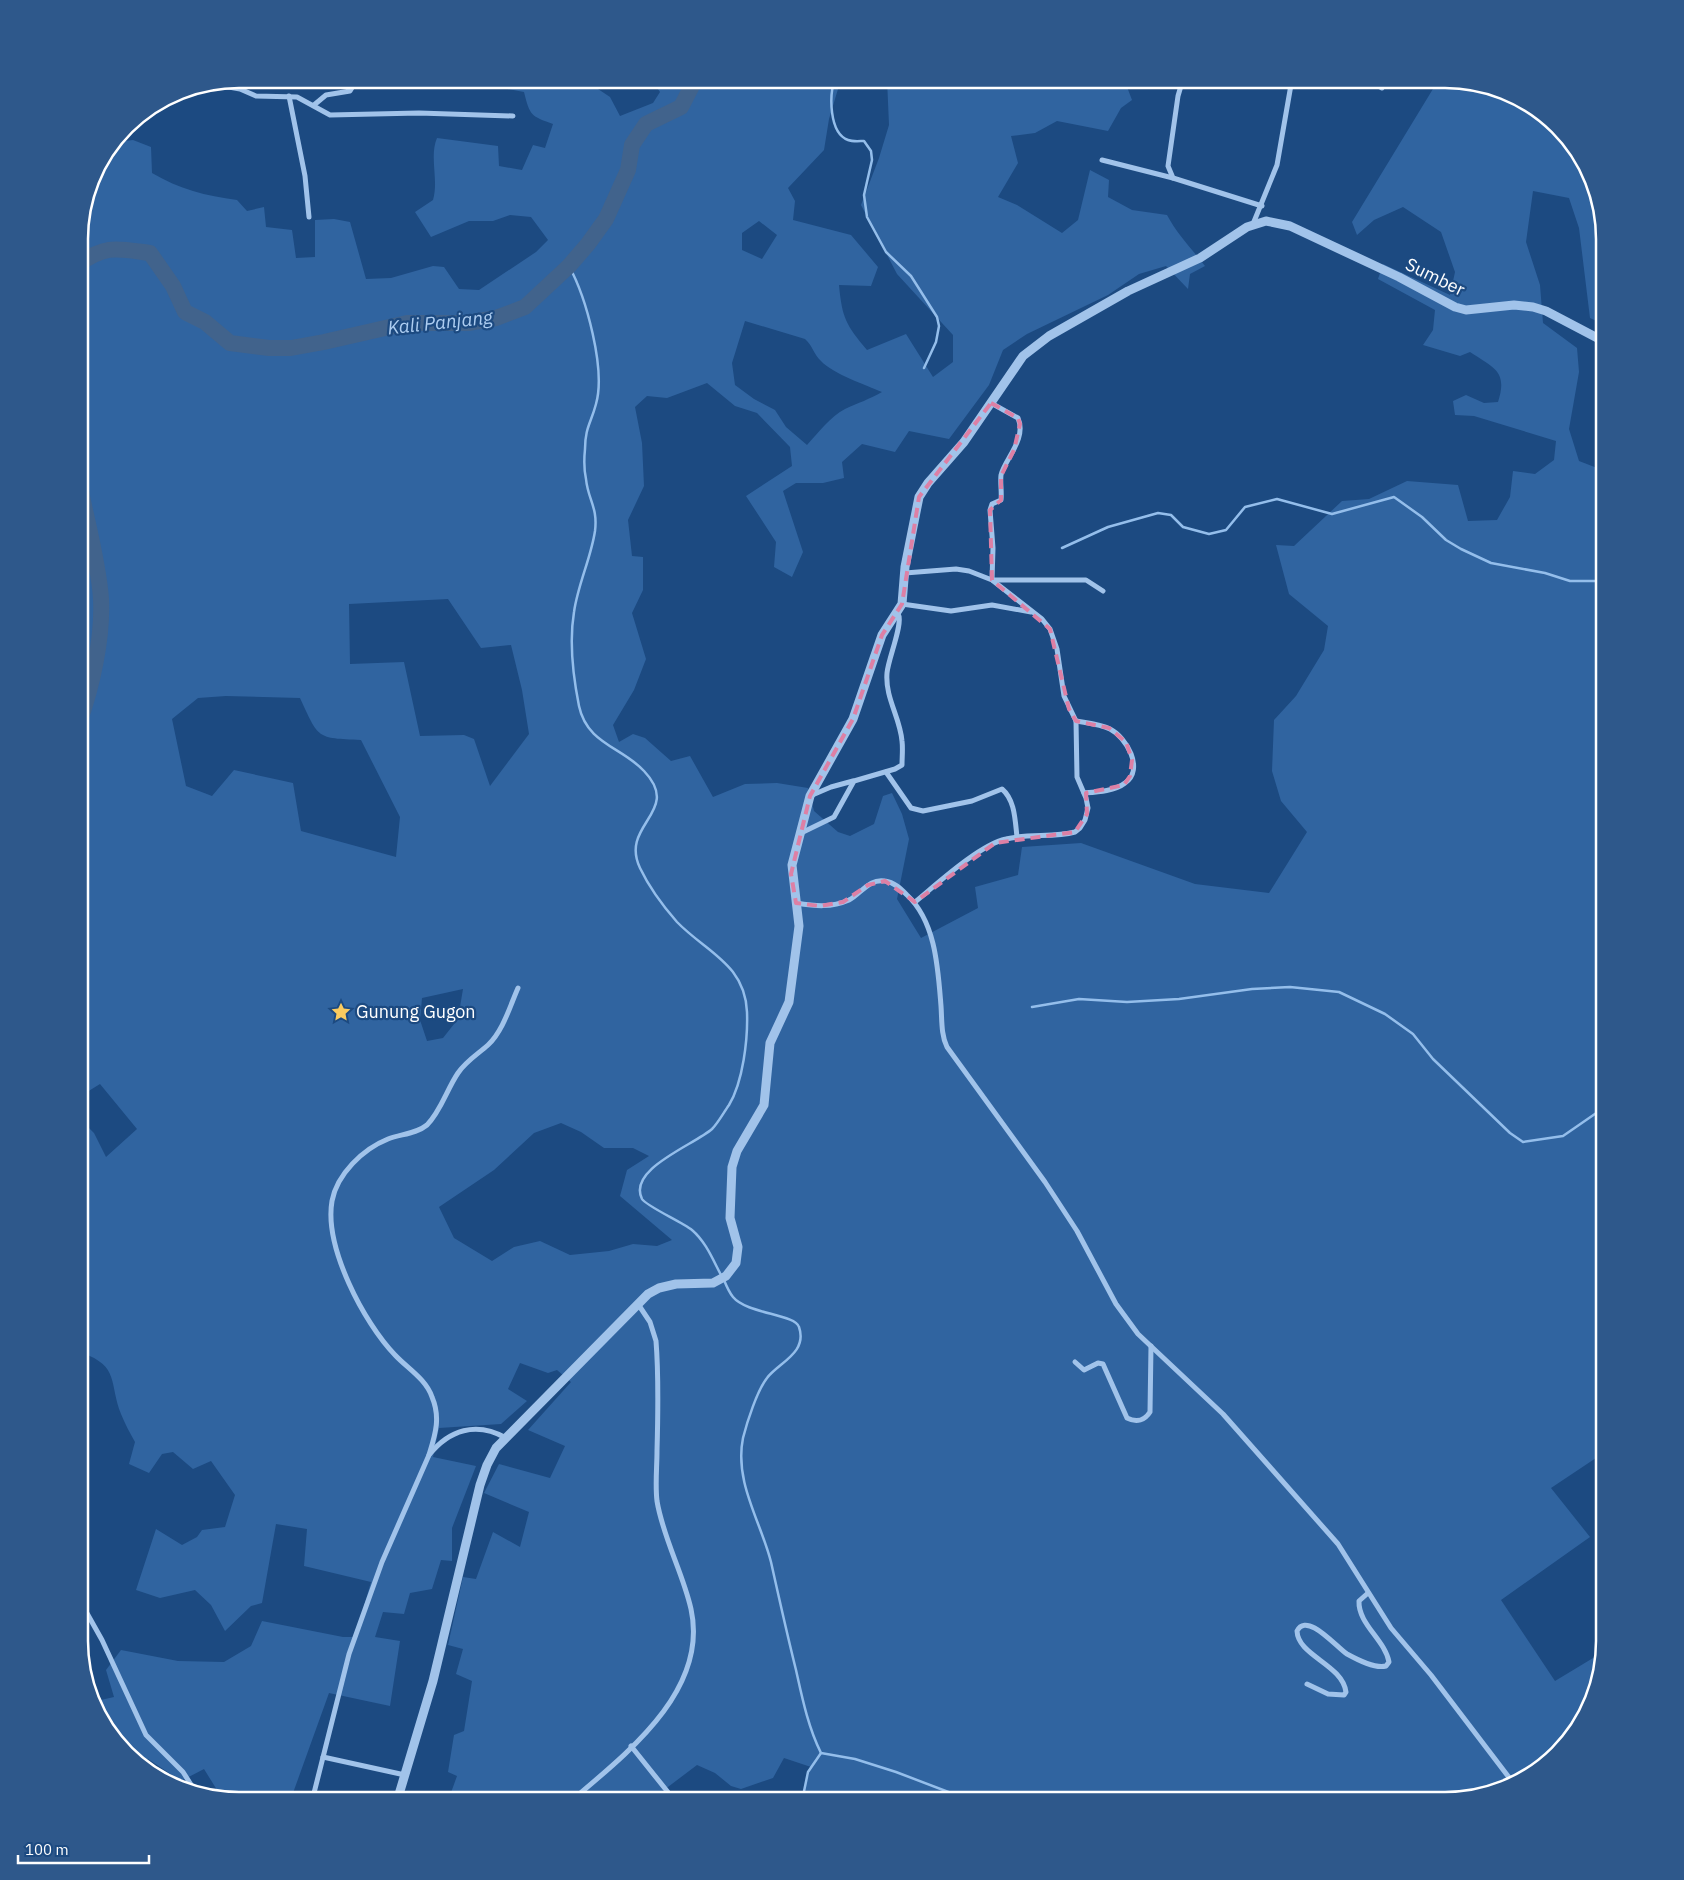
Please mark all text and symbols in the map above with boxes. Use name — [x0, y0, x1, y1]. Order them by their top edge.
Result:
street label: Sumber — [1402, 252, 1469, 301]
water label: Kali Panjang — [386, 304, 495, 339]
place label: Gunung Gugon — [356, 1000, 476, 1023]
place icon: Gunung Gugon — [330, 1001, 352, 1023]
scale bar — [18, 1832, 149, 1864]
text: 100 m — [25, 1840, 69, 1859]

